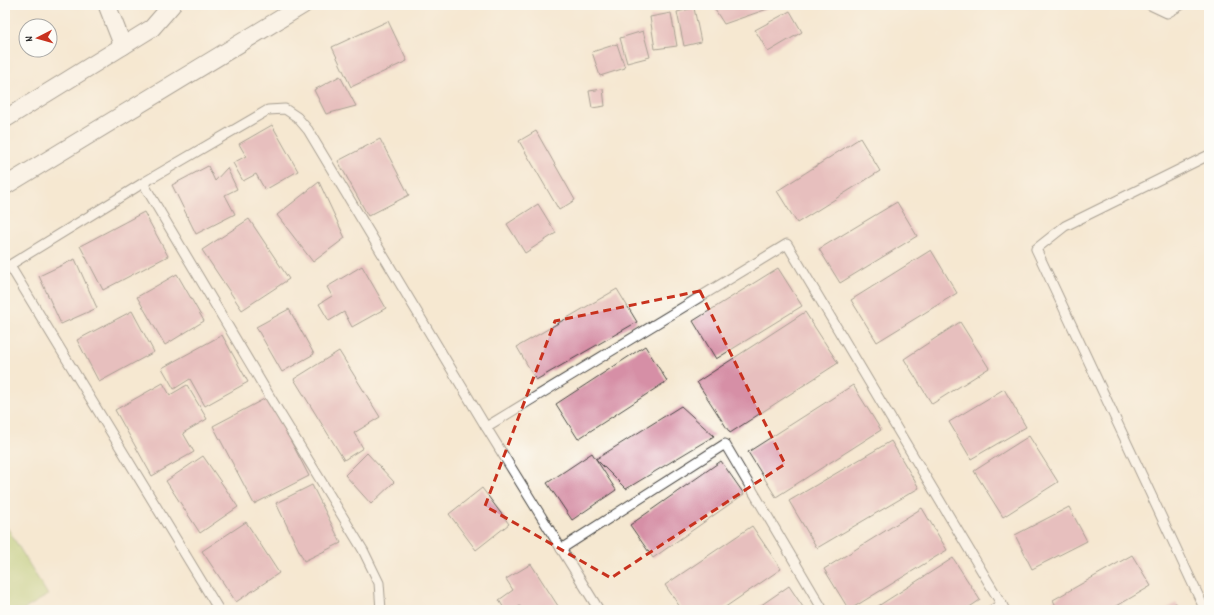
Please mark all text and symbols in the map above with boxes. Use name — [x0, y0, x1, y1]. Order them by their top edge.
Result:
north arrow — [18, 18, 58, 58]
text: N — [22, 35, 38, 42]

